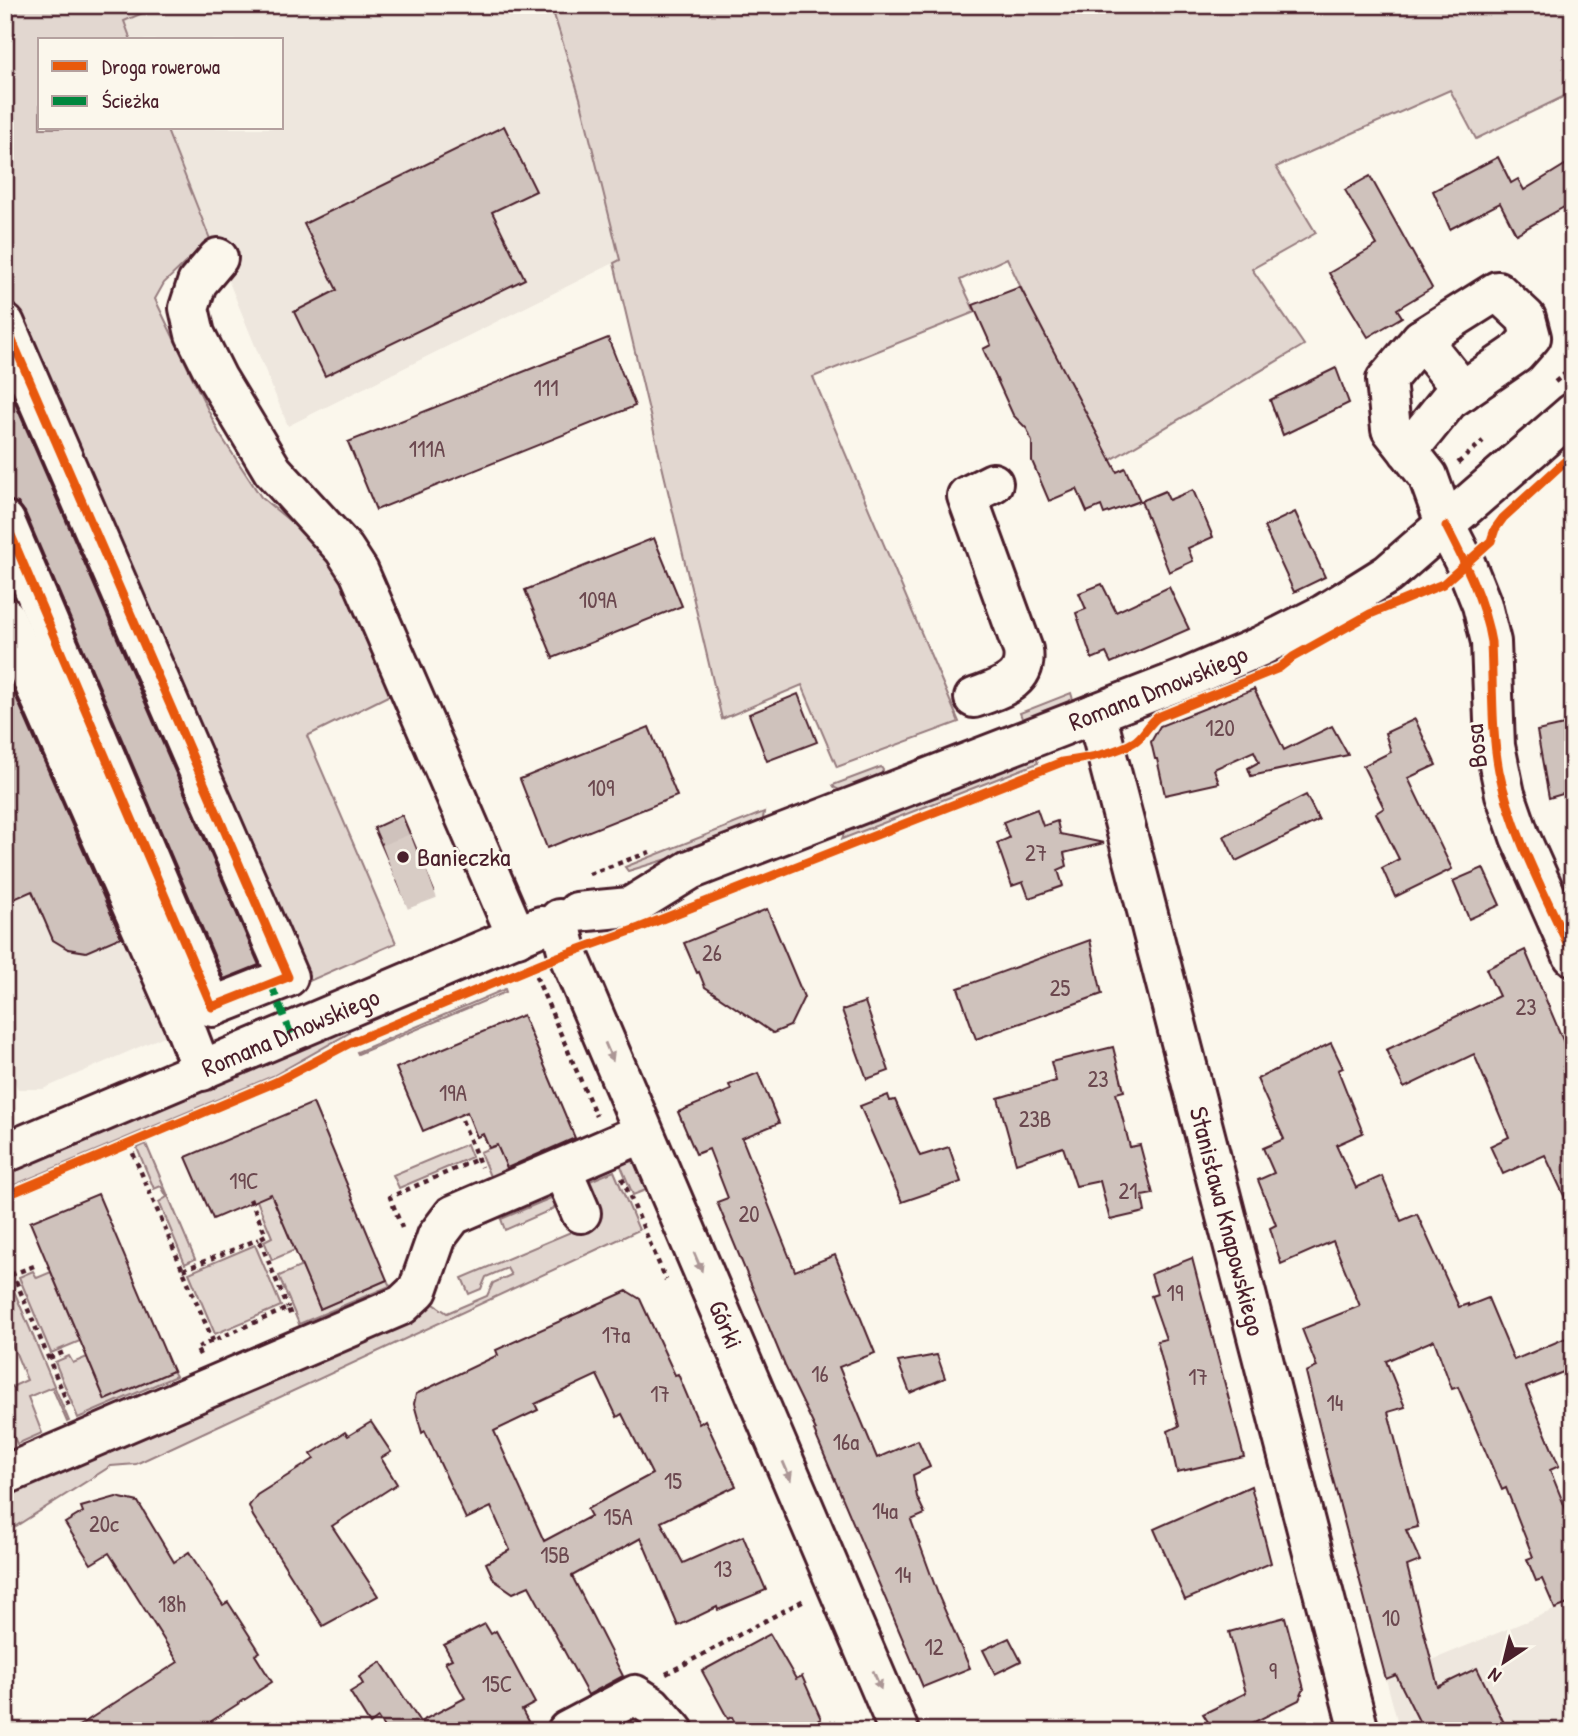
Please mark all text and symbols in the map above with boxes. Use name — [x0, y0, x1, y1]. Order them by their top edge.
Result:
legend — [38, 38, 284, 130]
text: Droga rowerowa — [102, 52, 220, 81]
text: Ścieżka — [102, 86, 159, 115]
house number: 111 — [533, 372, 559, 403]
house number: 111A — [409, 433, 445, 464]
house number: 109A — [579, 584, 617, 615]
street label: Romana Dmowskiego — [1063, 636, 1253, 739]
house number: 120 — [1205, 712, 1235, 743]
street label: Bosa — [1456, 722, 1495, 770]
house number: 109 — [587, 772, 615, 803]
house number: 27 — [1025, 837, 1047, 868]
place label: Banieczka — [417, 839, 511, 874]
marker: Banieczka — [395, 849, 411, 865]
house number: 26 — [702, 937, 722, 968]
house number: 25 — [1050, 972, 1071, 1003]
street label: Romana Dmowskiego — [196, 979, 384, 1085]
house number: 23 — [1515, 991, 1537, 1022]
one-way arrow — [604, 1042, 615, 1063]
house number: 23 — [1087, 1063, 1109, 1094]
house number: 19A — [439, 1077, 467, 1108]
house number: 23B — [1019, 1103, 1051, 1134]
street label: Stanisława Knapowskiego — [1181, 1103, 1274, 1339]
house number: 19C — [229, 1165, 259, 1196]
house number: 21 — [1118, 1175, 1138, 1206]
house number: 20 — [738, 1198, 760, 1229]
one-way arrow — [693, 1251, 704, 1272]
house number: 19 — [1167, 1277, 1183, 1308]
street label: Górki — [701, 1295, 752, 1354]
house number: 17a — [602, 1319, 630, 1350]
house number: 16 — [811, 1358, 829, 1389]
house number: 17 — [1188, 1361, 1208, 1392]
house number: 17 — [650, 1378, 670, 1409]
house number: 14 — [1327, 1387, 1343, 1418]
house number: 16a — [833, 1426, 859, 1457]
one-way arrow — [782, 1460, 793, 1481]
house number: 15 — [664, 1465, 682, 1496]
house number: 14a — [872, 1495, 898, 1526]
house number: 15A — [603, 1501, 633, 1532]
house number: 20c — [89, 1508, 119, 1539]
house number: 15B — [540, 1539, 570, 1570]
house number: 13 — [714, 1553, 732, 1584]
house number: 14 — [895, 1559, 911, 1590]
house number: 18h — [158, 1588, 186, 1619]
house number: 10 — [1382, 1602, 1400, 1633]
north arrow — [1470, 1628, 1540, 1698]
house number: 12 — [924, 1631, 944, 1662]
house number: 9 — [1269, 1655, 1277, 1686]
text: N — [1483, 1662, 1506, 1689]
house number: 15C — [482, 1668, 512, 1699]
one-way arrow — [871, 1670, 883, 1690]

